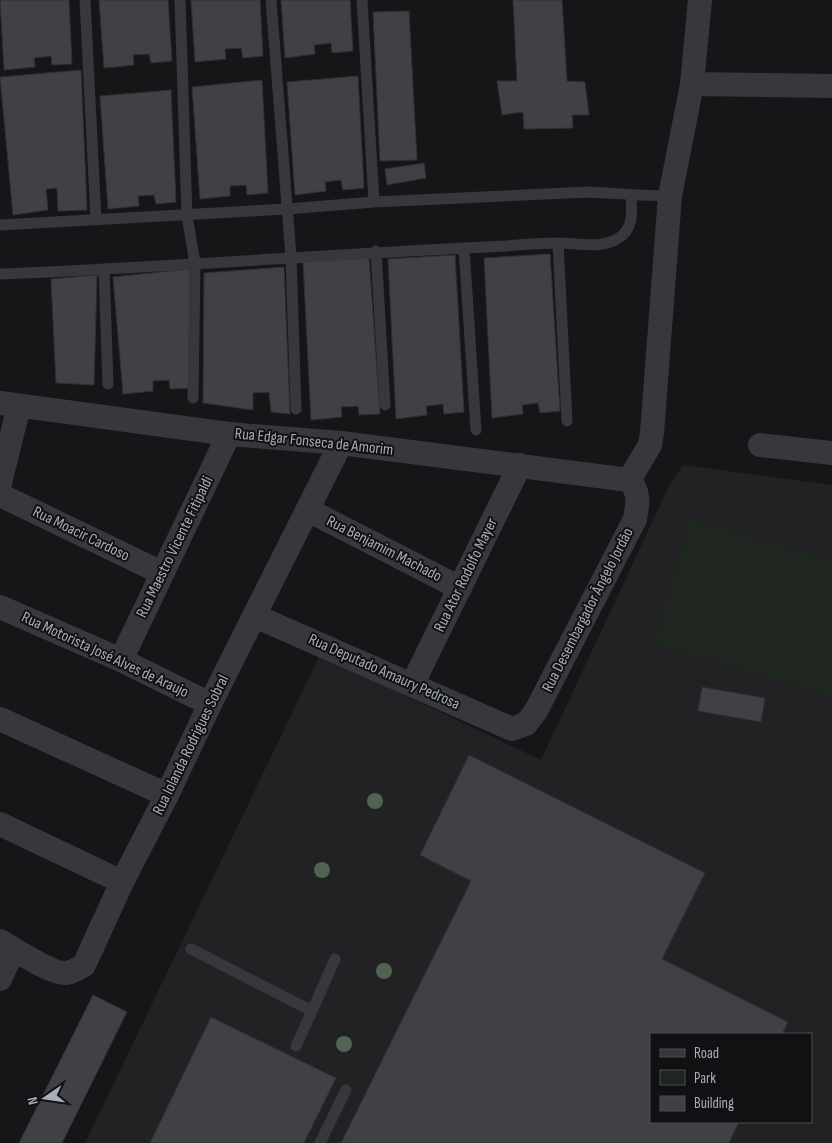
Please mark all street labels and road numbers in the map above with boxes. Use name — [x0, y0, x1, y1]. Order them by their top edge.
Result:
street label: Rua Edgar Fonseca de Amorim — [234, 424, 394, 460]
street label: Rua Maestro Vicente Fitipaldi — [132, 473, 218, 621]
street label: Rua Moacir Cardoso — [30, 502, 132, 566]
street label: Rua Benjamim Machado — [323, 512, 445, 586]
street label: Rua Ator Rodolfo Mayer — [430, 515, 502, 635]
street label: Rua Desembargador Ângelo Jordão — [538, 525, 638, 695]
street label: Rua Motorista José Alves de Araujo — [18, 608, 192, 702]
street label: Rua Deputado Amaury Pedrosa — [305, 630, 463, 714]
street label: Rua Iolanda Rodrigues Sobral — [149, 672, 233, 818]

